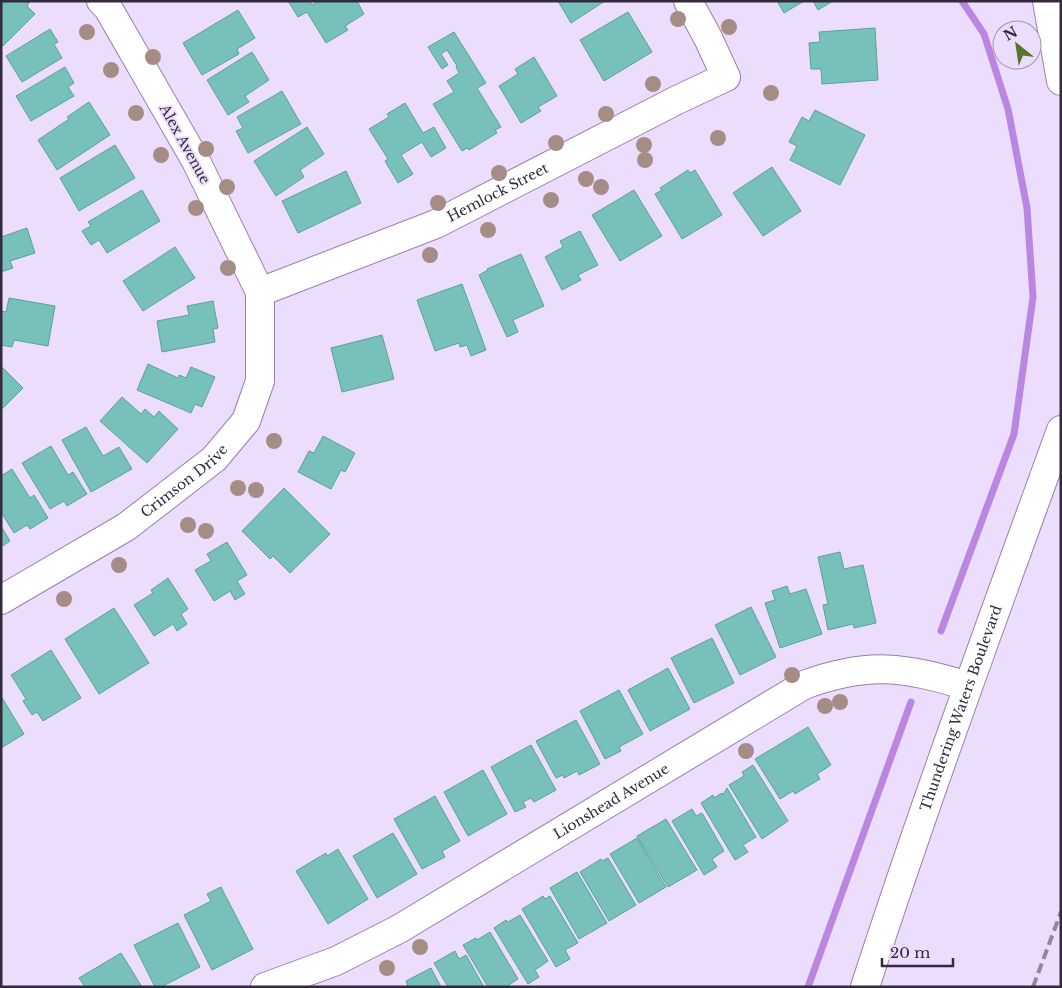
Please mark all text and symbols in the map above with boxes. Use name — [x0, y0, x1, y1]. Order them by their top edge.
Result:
north arrow — [992, 20, 1042, 70]
text: N — [1000, 23, 1021, 45]
street label: Alex Avenue — [155, 100, 214, 187]
street label: Hemlock Street — [444, 158, 552, 226]
street label: Crimson Drive — [137, 441, 232, 521]
street label: Thundering Waters Boulevard — [916, 602, 1006, 813]
street label: Lionshead Avenue — [550, 759, 672, 843]
scale bar — [882, 936, 953, 968]
text: 20 m — [890, 943, 930, 962]

